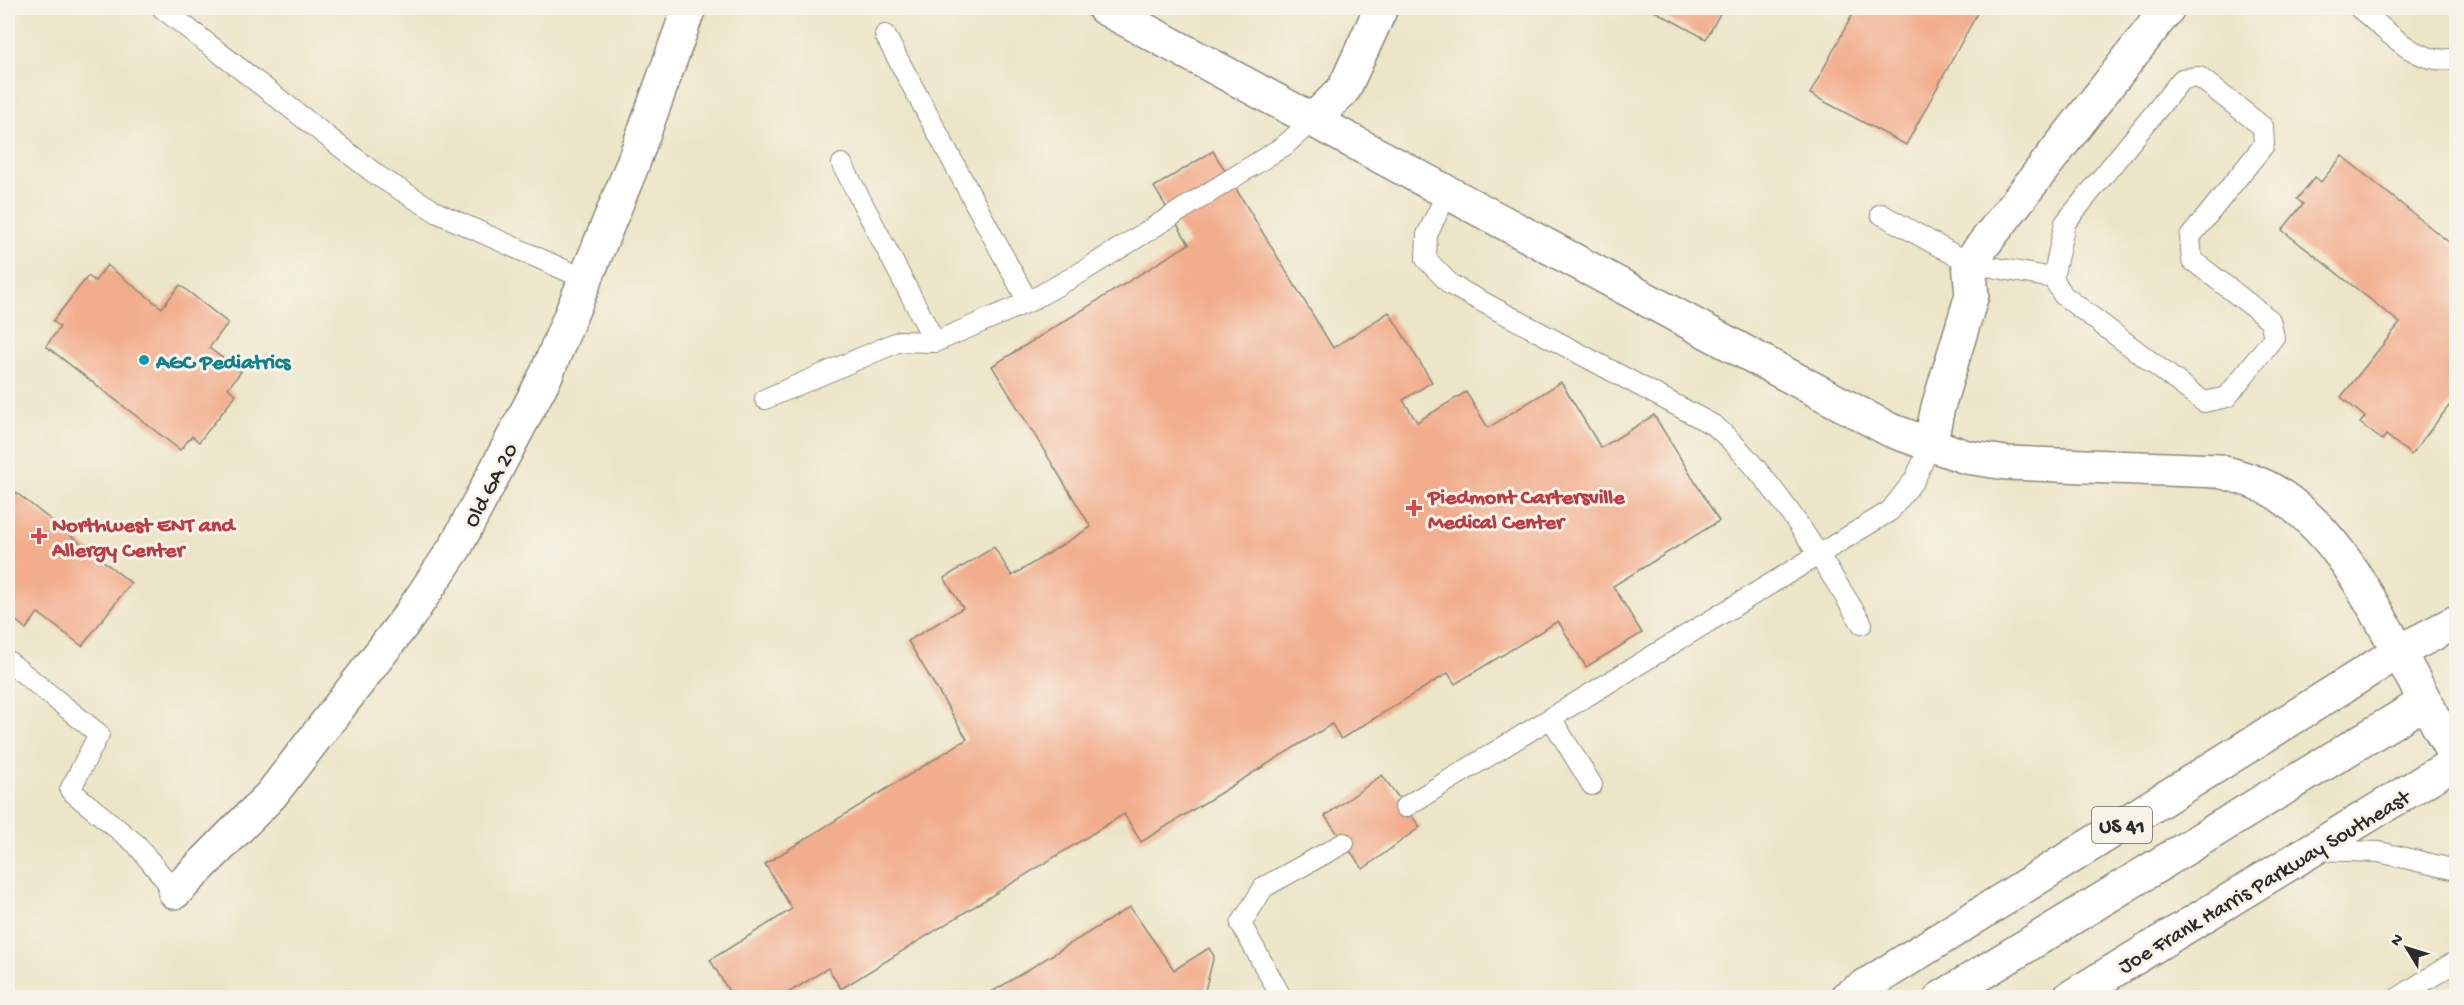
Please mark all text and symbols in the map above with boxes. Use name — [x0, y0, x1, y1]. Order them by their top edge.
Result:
place label: AGC Pediatrics — [155, 351, 292, 377]
marker: AGC Pediatrics — [137, 353, 151, 367]
street label: Old GA 20 — [460, 439, 525, 532]
place label: Piedmont Cartersville Medical Center — [1427, 486, 1625, 537]
marker: Piedmont Cartersville Medical Center — [1405, 499, 1423, 517]
place label: Northwest ENT and Allergy Center — [51, 514, 236, 565]
marker: Northwest ENT and Allergy Center — [30, 527, 48, 545]
street label: Joe Frank Harris Parkway Southeast — [2115, 785, 2417, 981]
road number: US 41 — [2092, 807, 2152, 843]
north arrow — [2377, 918, 2437, 978]
text: N — [2387, 931, 2409, 951]

